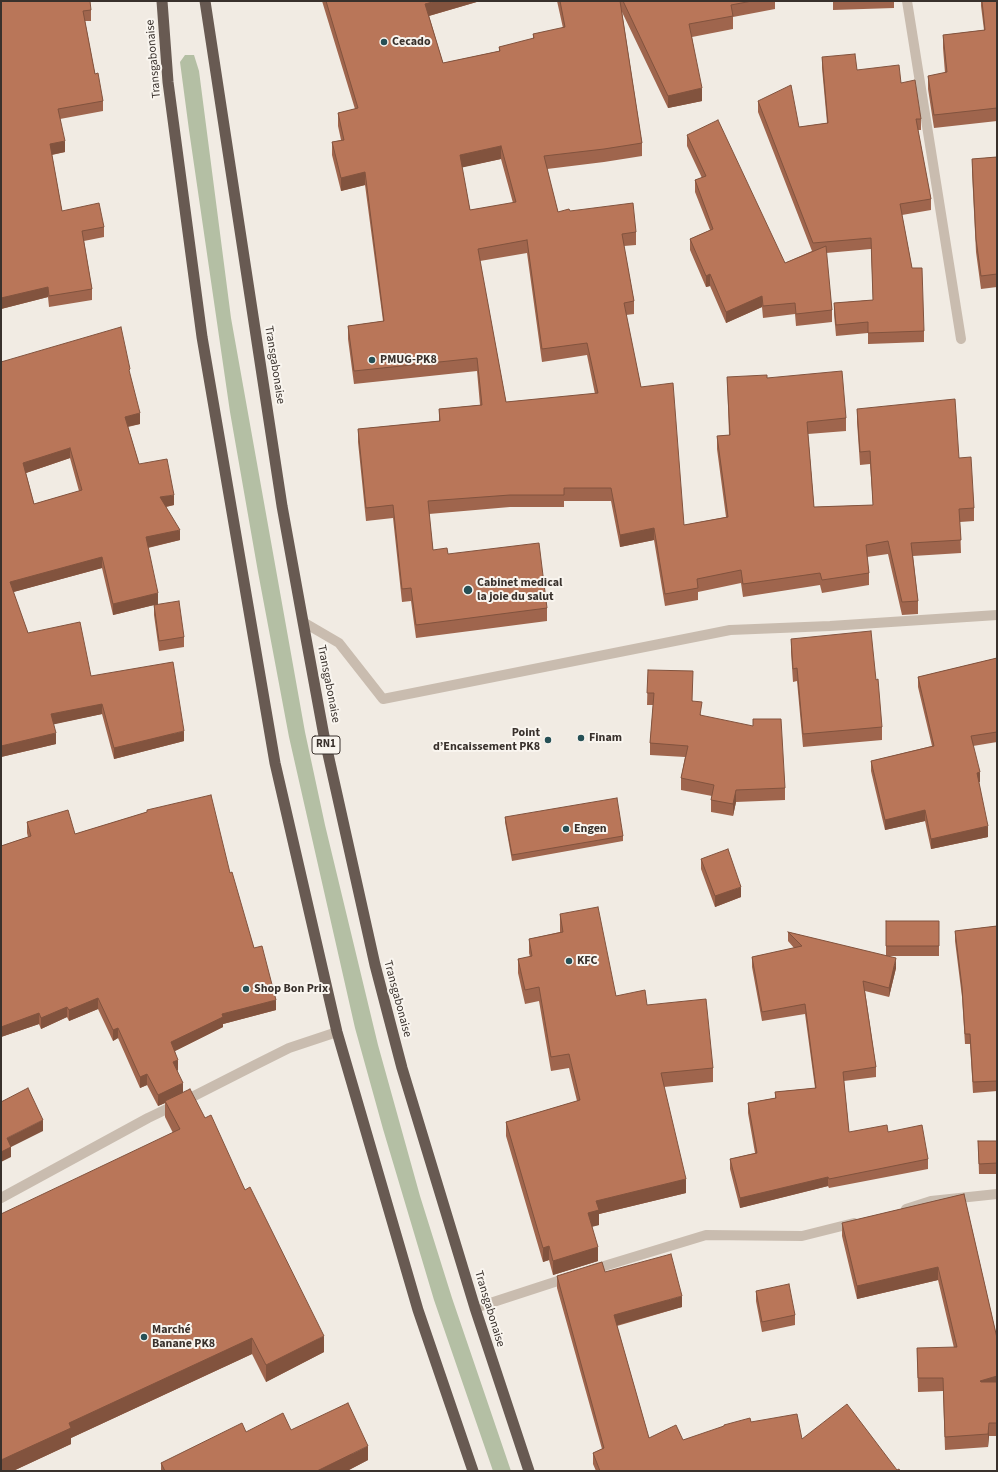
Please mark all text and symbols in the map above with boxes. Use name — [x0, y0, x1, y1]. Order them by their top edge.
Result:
street label: Transgabonaise — [143, 19, 165, 99]
place label: Cecado — [392, 35, 431, 49]
marker: Cecado — [379, 37, 389, 47]
street label: Transgabonaise — [261, 325, 287, 405]
place label: PMUG-PK8 — [380, 353, 437, 367]
marker: PMUG-PK8 — [367, 355, 377, 365]
place label: Cabinet medical la joie du salut — [477, 576, 562, 604]
marker: Cabinet medical la joie du salut — [462, 584, 474, 596]
street label: Transgabonaise — [313, 644, 343, 724]
place label: Point d’Encaissement PK8 — [433, 726, 540, 754]
place label: Finam — [589, 731, 622, 745]
marker: Finam — [576, 733, 586, 743]
marker: Point d’Encaissement PK8 — [543, 735, 553, 745]
road number: RN1 — [312, 736, 340, 754]
place label: Engen — [574, 822, 607, 836]
marker: Engen — [561, 824, 571, 834]
place label: KFC — [577, 954, 598, 968]
marker: KFC — [564, 956, 574, 966]
street label: Transgabonaise — [380, 959, 414, 1039]
place label: Shop Bon Prix — [254, 982, 328, 996]
marker: Shop Bon Prix — [241, 984, 251, 994]
street label: Transgabonaise — [471, 1269, 507, 1349]
place label: Marché Banane PK8 — [152, 1323, 215, 1351]
marker: Marché Banane PK8 — [139, 1332, 149, 1342]

